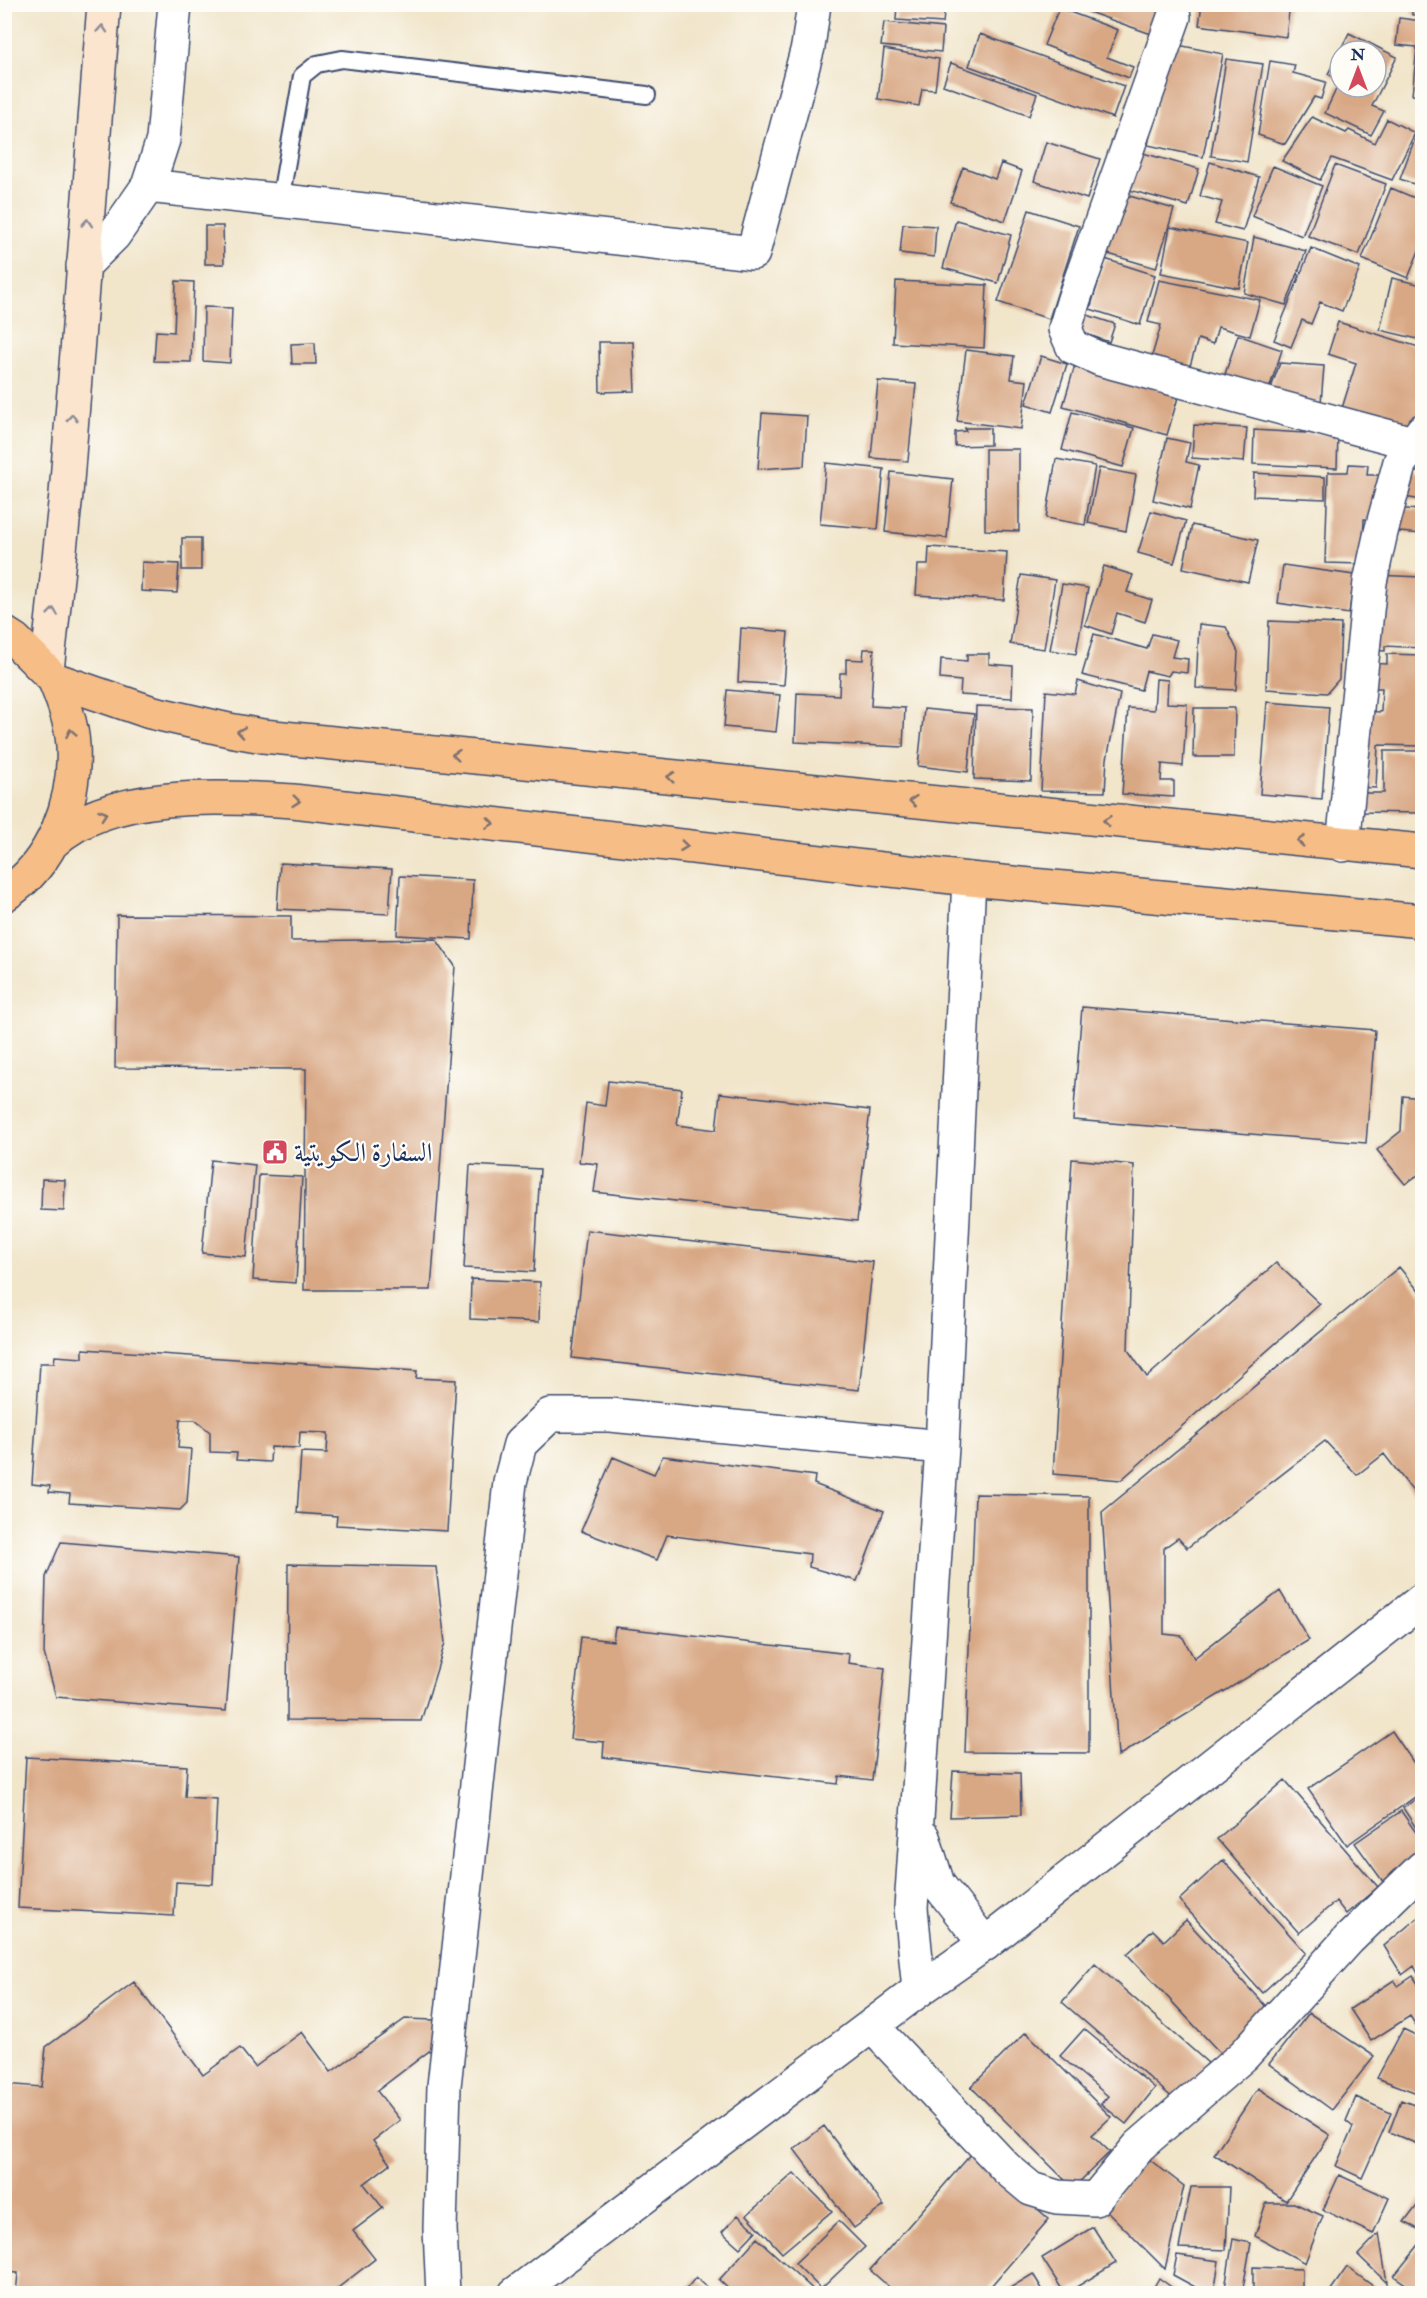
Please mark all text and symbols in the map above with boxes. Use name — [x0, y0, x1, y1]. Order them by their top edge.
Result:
one-way arrow — [95, 24, 108, 33]
north arrow — [1328, 39, 1388, 99]
text: N — [1350, 45, 1366, 65]
one-way arrow — [80, 219, 93, 228]
one-way arrow — [65, 413, 78, 422]
one-way arrow — [46, 607, 59, 616]
one-way arrow — [236, 727, 245, 739]
one-way arrow — [65, 729, 78, 739]
one-way arrow — [452, 749, 461, 762]
one-way arrow — [667, 771, 676, 784]
one-way arrow — [292, 794, 301, 807]
one-way arrow — [909, 795, 918, 808]
one-way arrow — [97, 809, 108, 821]
one-way arrow — [1103, 815, 1112, 828]
one-way arrow — [485, 817, 494, 829]
one-way arrow — [1297, 835, 1306, 848]
one-way arrow — [679, 839, 688, 852]
public building icon: السفارة الكويتية — [260, 1137, 290, 1167]
place label: السفارة الكويتية — [294, 1137, 432, 1169]

